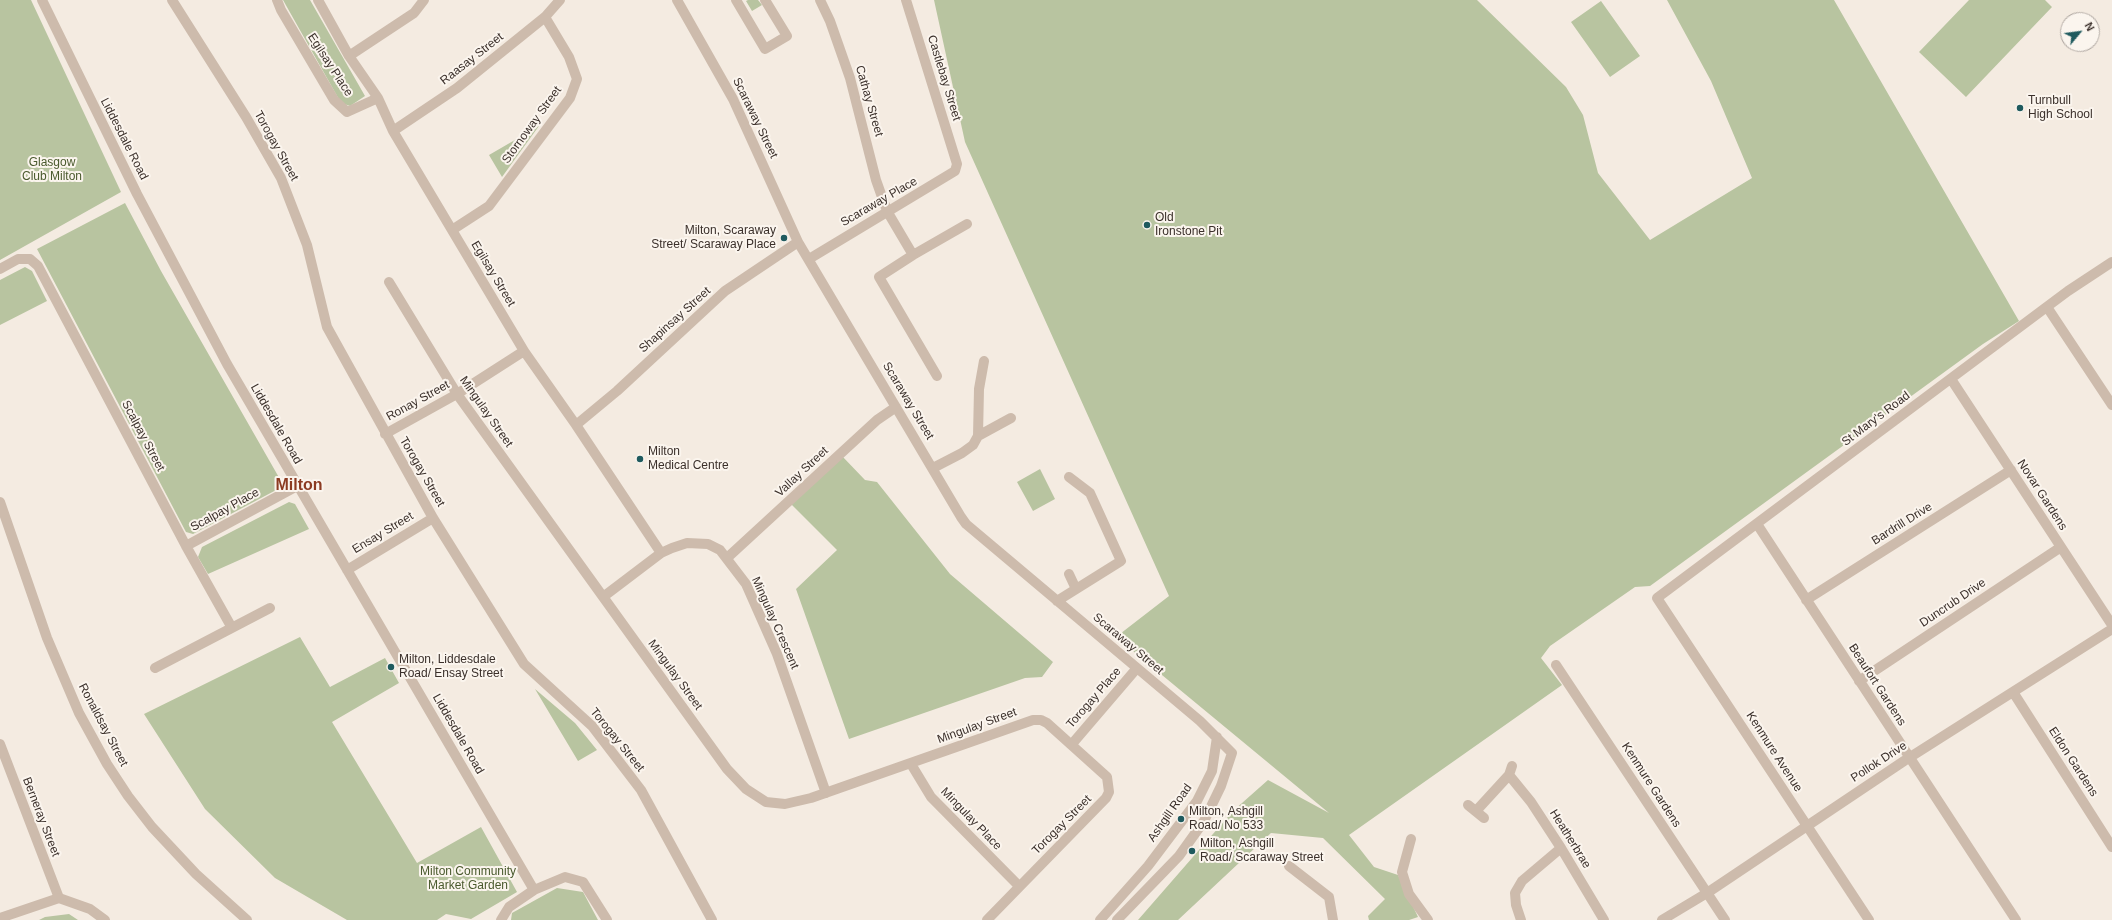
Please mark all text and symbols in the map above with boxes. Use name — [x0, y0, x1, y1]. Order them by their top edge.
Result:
north arrow — [2060, 12, 2100, 52]
text: N — [2082, 20, 2097, 33]
street label: Raasay Street — [438, 30, 506, 88]
street label: Egilsay Place — [304, 31, 356, 99]
street label: Castlebay Street — [924, 33, 964, 123]
street label: Cathay Street — [852, 64, 886, 138]
street label: Scaraway Street — [729, 75, 781, 161]
street label: Stornoway Street — [499, 84, 565, 166]
place label: Turnbull High School — [2028, 94, 2093, 122]
street label: Liddesdale Road — [97, 96, 151, 182]
marker: Turnbull High School — [2015, 103, 2025, 113]
street label: Torogay Street — [251, 108, 301, 184]
park label: Glasgow Club Milton — [22, 156, 82, 184]
street label: Scaraway Place — [838, 174, 920, 230]
place label: Old Ironstone Pit — [1155, 211, 1222, 239]
marker: Old Ironstone Pit — [1142, 220, 1152, 230]
place label: Milton, Scaraway Street/ Scaraway Place — [651, 224, 776, 252]
marker: Milton, Scaraway Street/ Scaraway Place — [779, 233, 789, 243]
street label: Egilsay Street — [468, 239, 518, 309]
street label: Shapinsay Street — [636, 284, 714, 356]
street label: Scaraway Street — [879, 360, 937, 442]
street label: Mingulay Street — [456, 374, 516, 450]
street label: Ronay Street — [384, 378, 452, 424]
street label: Liddesdale Road — [247, 381, 305, 467]
street label: St Mary's Road — [1839, 389, 1913, 449]
street label: Scalpay Street — [118, 398, 168, 474]
street label: Torogay Street — [396, 435, 448, 509]
street label: Vallay Street — [773, 444, 831, 500]
place label: Milton Medical Centre — [648, 445, 729, 473]
marker: Milton Medical Centre — [635, 454, 645, 464]
street label: Novar Gardens — [2014, 457, 2070, 533]
district label: Milton — [275, 476, 323, 496]
street label: Scalpay Place — [188, 485, 262, 535]
street label: Bardrill Drive — [1869, 500, 1935, 548]
street label: Ensay Street — [350, 509, 416, 557]
street label: Mingulay Crescent — [748, 575, 802, 671]
street label: Duncrub Drive — [1917, 576, 1989, 630]
street label: Scaraway Street — [1090, 610, 1166, 678]
street label: Mingulay Street — [645, 637, 705, 713]
street label: Beaufort Gardens — [1845, 641, 1909, 729]
place label: Milton, Liddesdale Road/ Ensay Street — [399, 653, 503, 681]
marker: Milton, Liddesdale Road/ Ensay Street — [386, 662, 396, 672]
street label: Torogay Place — [1064, 665, 1124, 731]
street label: Ronaldsay Street — [75, 681, 131, 769]
street label: Liddesdale Road — [429, 691, 487, 777]
street label: Torogay Street — [587, 705, 647, 775]
street label: Mingulay Street — [935, 705, 1019, 747]
street label: Kenmure Avenue — [1743, 709, 1805, 795]
street label: Eldon Gardens — [2045, 725, 2101, 799]
street label: Pollok Drive — [1848, 739, 1910, 785]
street label: Kenmure Gardens — [1618, 740, 1684, 830]
street label: Berneray Street — [19, 775, 63, 859]
street label: Ashgill Road — [1145, 781, 1195, 845]
street label: Mingulay Place — [938, 785, 1004, 853]
street label: Torogay Street — [1029, 792, 1095, 858]
place label: Milton, Ashgill Road/ No 533 — [1189, 805, 1263, 833]
street label: Heatherbrae — [1546, 807, 1594, 871]
marker: Milton, Ashgill Road/ No 533 — [1176, 814, 1186, 824]
place label: Milton, Ashgill Road/ Scaraway Street — [1200, 837, 1323, 865]
marker: Milton, Ashgill Road/ Scaraway Street — [1187, 846, 1197, 856]
park label: Milton Community Market Garden — [420, 865, 516, 893]

